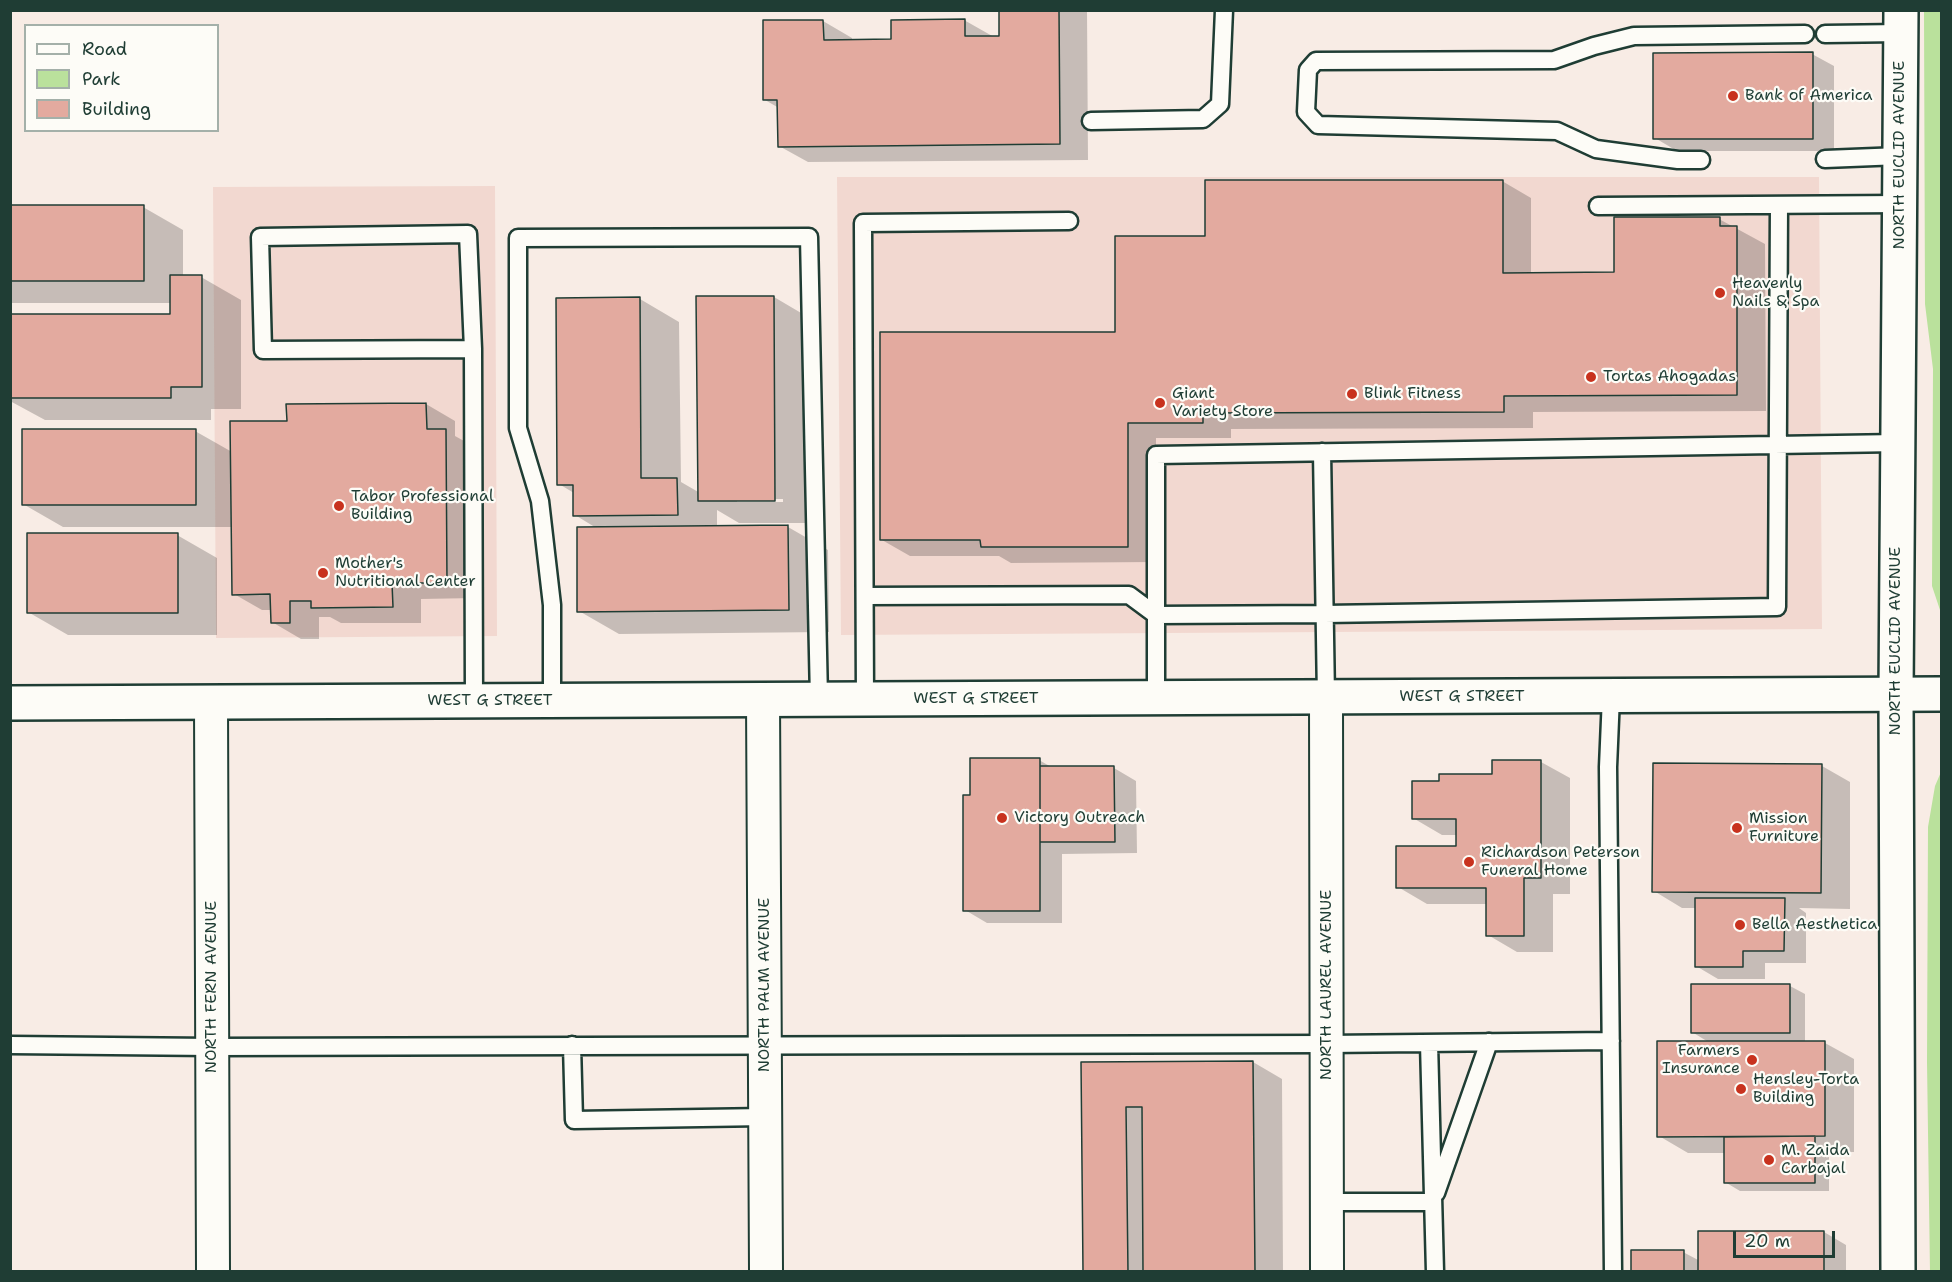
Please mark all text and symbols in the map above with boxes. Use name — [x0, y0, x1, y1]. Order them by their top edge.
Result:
legend — [24, 24, 219, 132]
text: Road — [82, 37, 127, 61]
street label: NORTH EUCLID AVENUE — [1890, 61, 1910, 249]
text: Park — [82, 67, 121, 91]
place label: Bank of America — [1745, 86, 1873, 106]
marker: Bank of America — [1726, 89, 1740, 103]
text: Building — [82, 97, 151, 121]
place label: Heavenly Nails & Spa — [1732, 274, 1819, 312]
marker: Heavenly Nails & Spa — [1713, 286, 1727, 300]
place label: Tortas Ahogadas — [1603, 367, 1736, 387]
marker: Tortas Ahogadas — [1584, 370, 1598, 384]
place label: Giant Variety Store — [1172, 384, 1273, 422]
place label: Blink Fitness — [1364, 384, 1461, 404]
marker: Blink Fitness — [1345, 387, 1359, 401]
marker: Giant Variety Store — [1153, 396, 1167, 410]
place label: Tabor Professional Building — [351, 487, 494, 525]
marker: Tabor Professional Building — [332, 499, 346, 513]
street label: NORTH EUCLID AVENUE — [1886, 547, 1906, 735]
place label: Mother's Nutritional Center — [335, 554, 476, 592]
marker: Mother's Nutritional Center — [316, 566, 330, 580]
street label: WEST G STREET — [1399, 687, 1525, 707]
street label: WEST G STREET — [913, 689, 1039, 709]
street label: WEST G STREET — [427, 691, 553, 711]
place label: Victory Outreach — [1014, 808, 1145, 828]
place label: Mission Furniture — [1749, 809, 1819, 847]
marker: Victory Outreach — [995, 811, 1009, 825]
marker: Mission Furniture — [1730, 821, 1744, 835]
place label: Richardson Peterson Funeral Home — [1481, 843, 1640, 881]
marker: Richardson Peterson Funeral Home — [1462, 855, 1476, 869]
street label: NORTH LAUREL AVENUE — [1317, 890, 1337, 1080]
street label: NORTH PALM AVENUE — [755, 898, 775, 1072]
street label: NORTH FERN AVENUE — [202, 901, 222, 1073]
place label: Bella Aesthetica — [1752, 915, 1877, 935]
marker: Bella Aesthetica — [1733, 918, 1747, 932]
place label: Farmers Insurance — [1662, 1041, 1740, 1079]
marker: Farmers Insurance — [1745, 1053, 1759, 1067]
place label: Hensley-Torta Building — [1753, 1070, 1859, 1108]
marker: Hensley-Torta Building — [1734, 1082, 1748, 1096]
place label: M. Zaida Carbajal — [1781, 1141, 1849, 1179]
marker: M. Zaida Carbajal — [1762, 1153, 1776, 1167]
scale bar — [1736, 1219, 1838, 1257]
text: 20 m — [1744, 1229, 1790, 1253]

